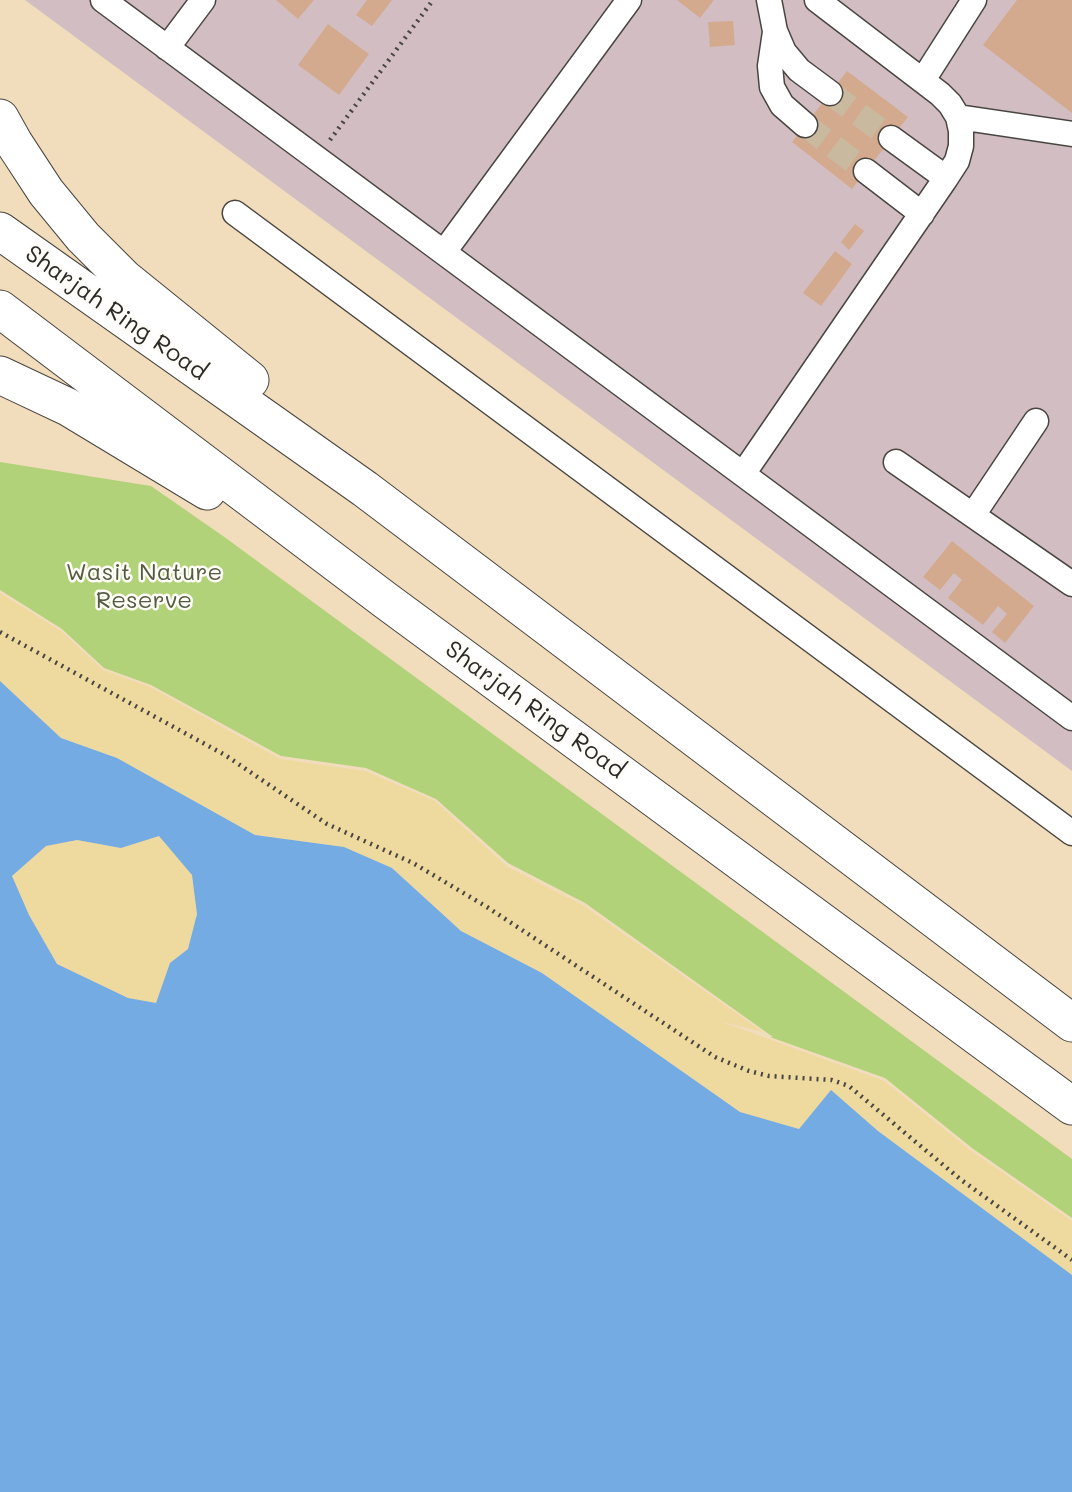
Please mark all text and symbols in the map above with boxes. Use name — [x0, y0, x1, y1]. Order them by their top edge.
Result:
street label: Sharjah Ring Road — [19, 239, 213, 387]
park label: Wasit Nature Reserve — [66, 559, 222, 615]
street label: Sharjah Ring Road — [439, 635, 631, 785]

